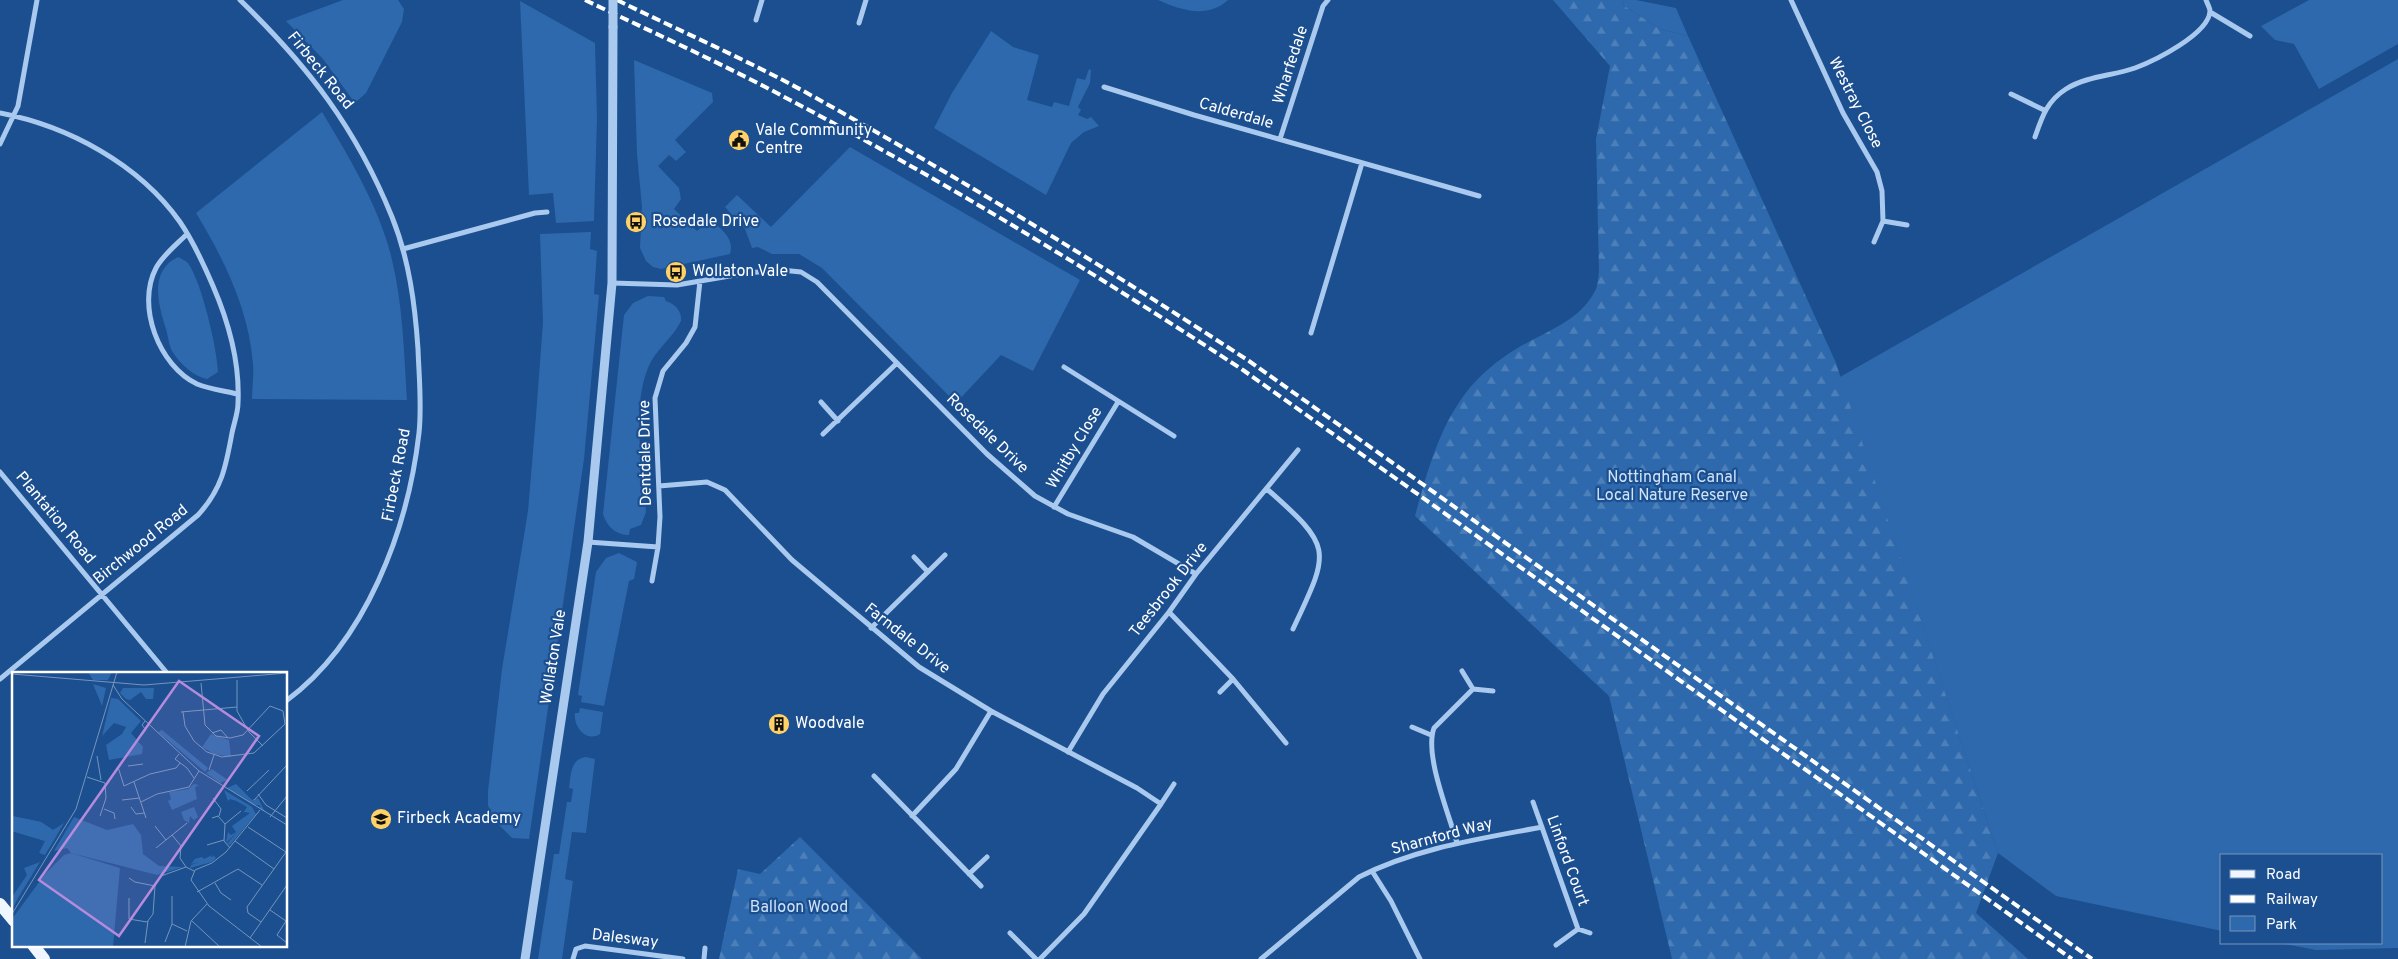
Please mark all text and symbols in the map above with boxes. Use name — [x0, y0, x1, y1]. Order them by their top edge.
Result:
street label: Wharfedale — [1269, 23, 1313, 107]
street label: Firbeck Road — [282, 28, 358, 114]
street label: Westray Close — [1823, 54, 1887, 152]
street label: Calderdale — [1196, 94, 1276, 134]
place label: Vale Community Centre — [755, 121, 872, 159]
public building icon: Vale Community Centre — [727, 128, 751, 152]
bus stop icon: Rosedale Drive — [624, 210, 648, 234]
place label: Rosedale Drive — [652, 212, 759, 232]
bus stop icon: Wollaton Vale — [664, 260, 688, 284]
place label: Wollaton Vale — [692, 262, 788, 282]
street label: Rosedale Drive — [942, 390, 1032, 478]
street label: Dentdale Drive — [635, 400, 657, 506]
street label: Whitby Close — [1043, 403, 1107, 493]
street label: Firbeck Road — [378, 427, 416, 523]
street label: Plantation Road — [11, 468, 99, 568]
park label: Nottingham Canal Local Nature Reserve — [1596, 468, 1748, 506]
street label: Birchwood Road — [89, 501, 193, 589]
street label: Teesbrook Drive — [1125, 538, 1213, 642]
street label: Farndale Drive — [860, 599, 954, 679]
street label: Wollaton Vale — [537, 608, 571, 706]
inset map — [12, 672, 288, 946]
building icon: Woodvale — [767, 712, 791, 736]
place label: Woodvale — [795, 714, 865, 734]
school or university icon: Firbeck Academy — [369, 807, 393, 831]
place label: Firbeck Academy — [397, 809, 521, 829]
street label: Linford Court — [1541, 813, 1593, 909]
street label: Sharnford Way — [1389, 814, 1495, 860]
legend — [2220, 854, 2383, 944]
text: Road — [2266, 866, 2301, 885]
text: Railway — [2266, 891, 2318, 910]
park label: Balloon Wood — [750, 898, 848, 918]
text: Park — [2266, 916, 2297, 935]
street label: Dalesway — [590, 925, 660, 953]

